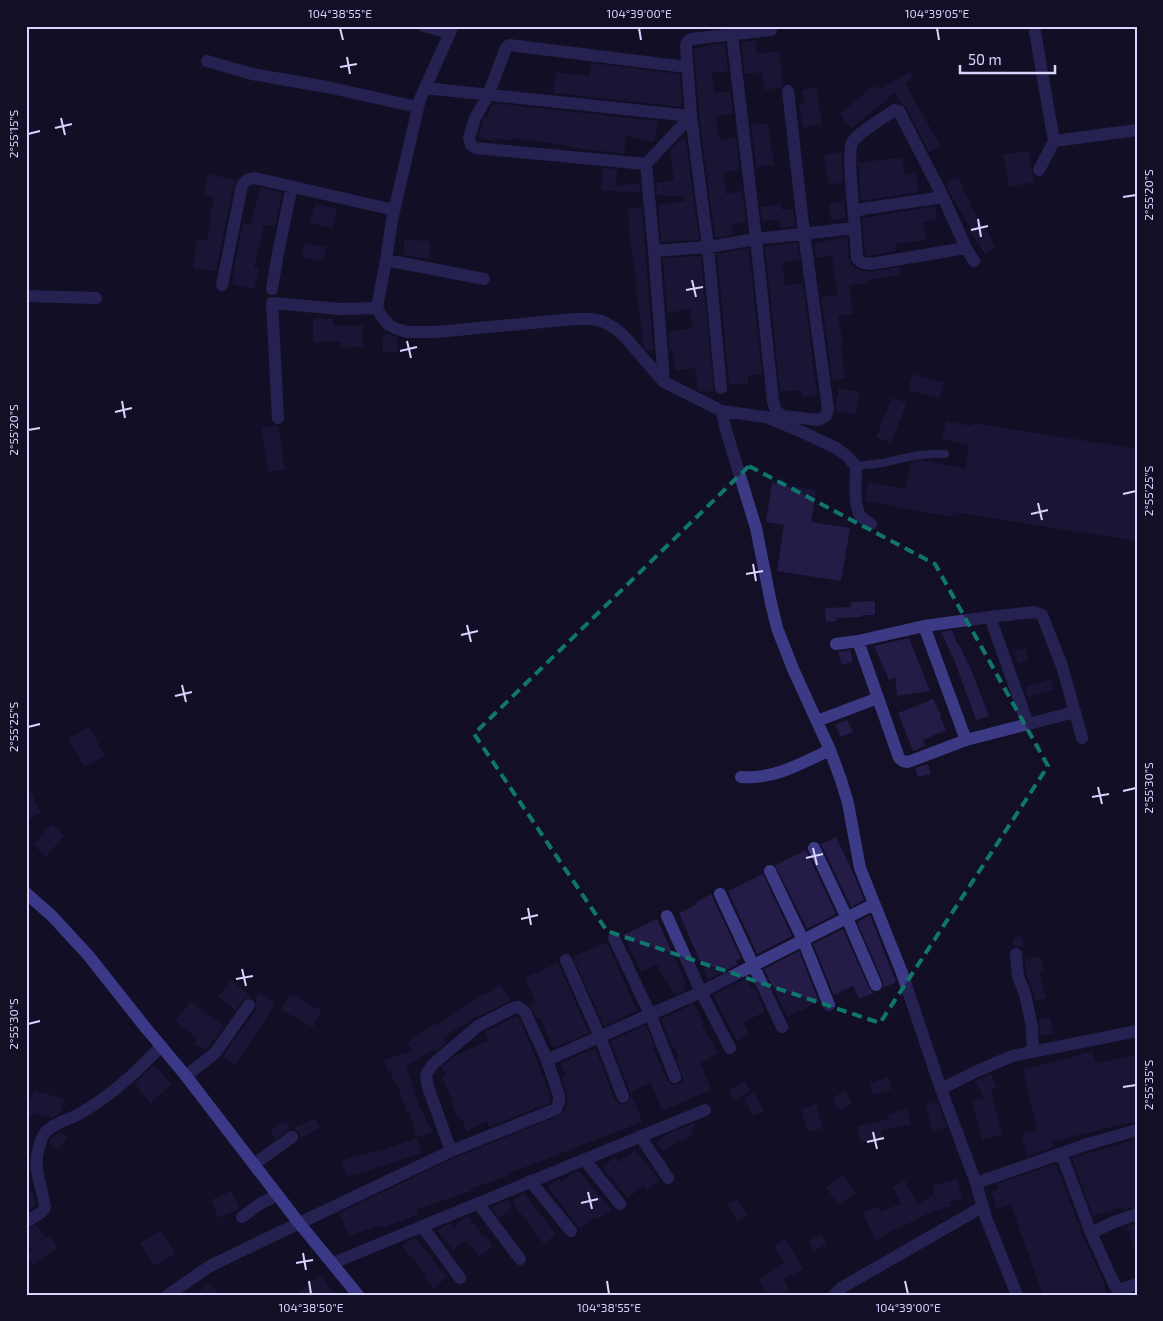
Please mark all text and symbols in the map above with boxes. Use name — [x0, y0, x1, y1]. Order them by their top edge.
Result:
text: 104°38'55"E — [308, 6, 372, 20]
text: 104°39'00"E — [606, 6, 672, 20]
text: 104°39'05"E — [905, 6, 969, 20]
scale bar — [960, 42, 1056, 74]
text: 50 m — [968, 50, 1002, 68]
text: 2°55'15"S — [6, 109, 20, 158]
text: 2°55'20"S — [1141, 169, 1155, 221]
text: 2°55'20"S — [6, 404, 20, 456]
text: 2°55'25"S — [1141, 465, 1155, 516]
text: 2°55'25"S — [6, 701, 20, 752]
text: 2°55'30"S — [1141, 762, 1155, 814]
text: 2°55'30"S — [6, 998, 20, 1050]
text: 2°55'35"S — [1141, 1059, 1155, 1110]
text: 104°38'50"E — [279, 1300, 344, 1314]
text: 104°38'55"E — [577, 1300, 641, 1314]
text: 104°39'00"E — [875, 1300, 941, 1314]

